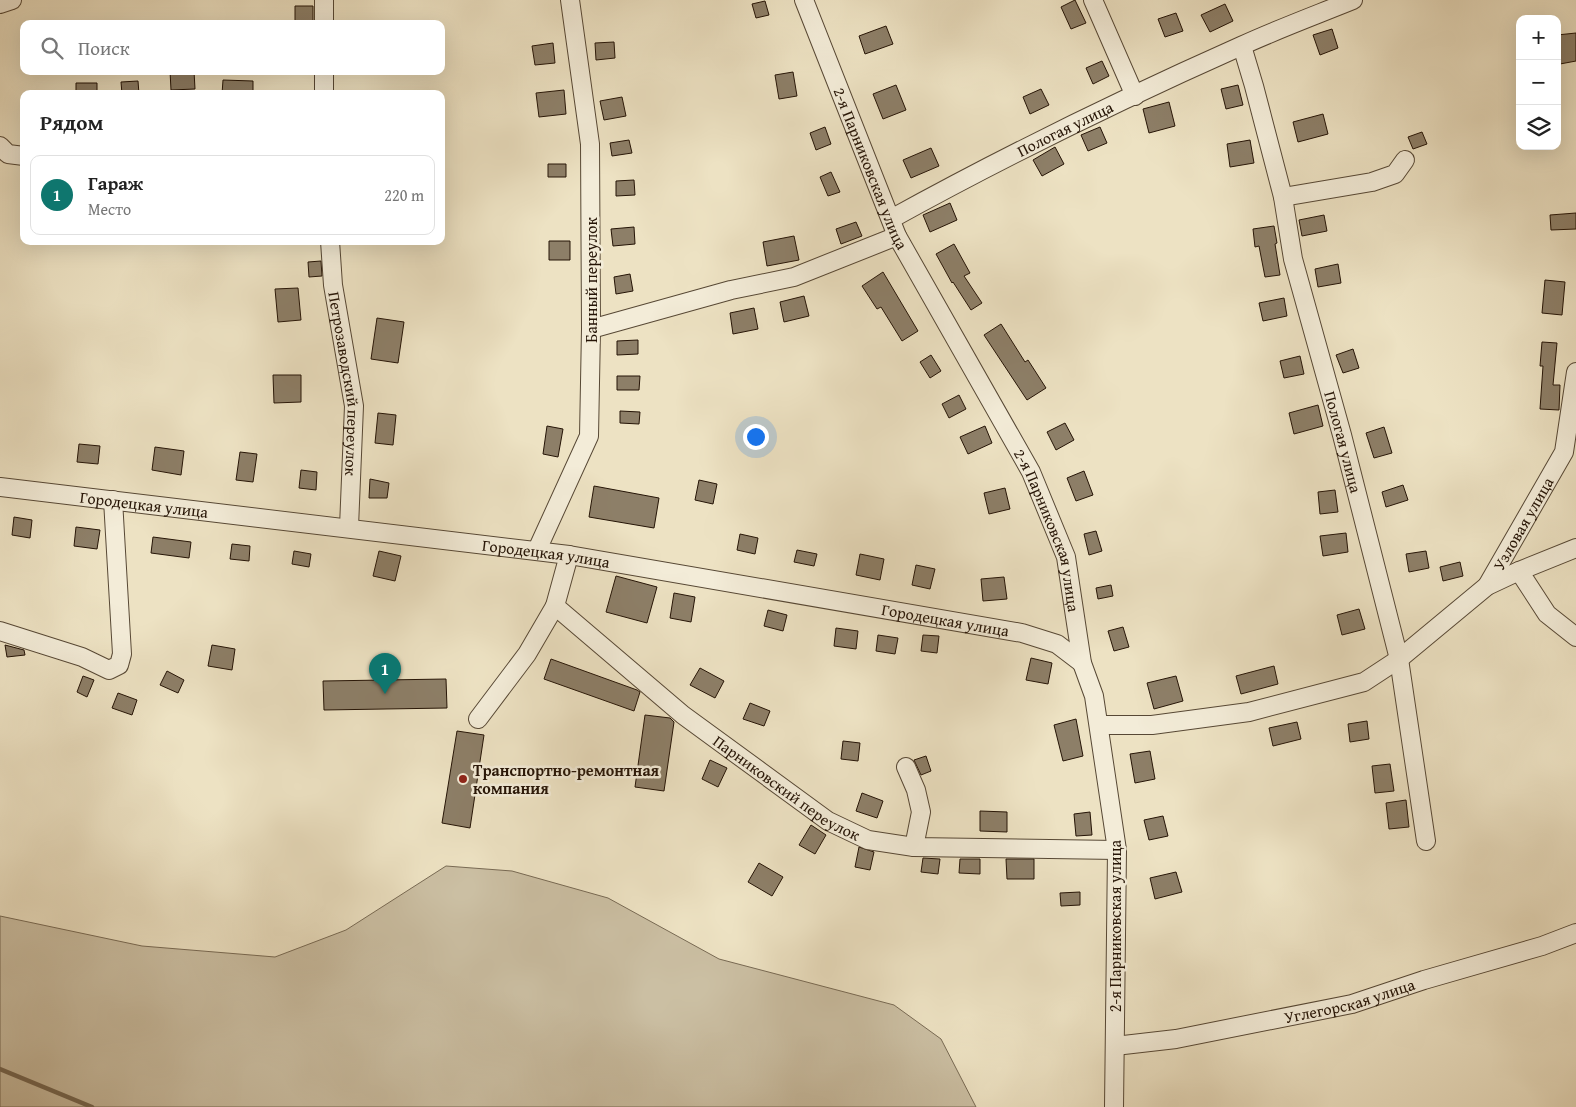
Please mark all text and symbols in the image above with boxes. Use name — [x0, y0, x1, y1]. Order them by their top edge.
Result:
map controls — [1516, 15, 1561, 150]
button: + — [1516, 15, 1561, 60]
search box — [20, 20, 445, 75]
icon: search — [38, 34, 66, 62]
text: Поиск — [78, 34, 130, 62]
button: − — [1516, 60, 1561, 105]
street label: 2-я Парниковская улица — [828, 84, 914, 254]
street label: Пологая улица — [1013, 95, 1117, 163]
button: layers — [1516, 105, 1561, 150]
text: Рядом — [40, 107, 103, 138]
text: Гараж — [88, 169, 143, 197]
text: 1 — [53, 183, 61, 207]
text: 220 m — [384, 183, 424, 207]
text: Место — [88, 197, 131, 221]
street label: Банный переулок — [579, 217, 603, 343]
street label: Петрозаводский переулок — [322, 290, 366, 477]
street label: Пологая улица — [1318, 388, 1368, 496]
your location — [743, 424, 769, 450]
street label: 2-я Парниковская улица — [1008, 444, 1086, 614]
street label: Узловая улица — [1487, 472, 1559, 575]
street label: Городецкая улица — [79, 485, 210, 524]
street label: Городецкая улица — [481, 533, 612, 574]
street label: Городецкая улица — [880, 597, 1011, 643]
pin: 1 — [369, 653, 401, 694]
street label: Парниковский переулок — [708, 729, 865, 847]
place label: Транспортно-ремонтная компания — [473, 758, 660, 800]
marker: Транспортно-ремонтная компания — [457, 773, 469, 785]
street label: 2-я Парниковская улица — [1103, 839, 1127, 1012]
street label: Углегорская улица — [1282, 972, 1418, 1029]

